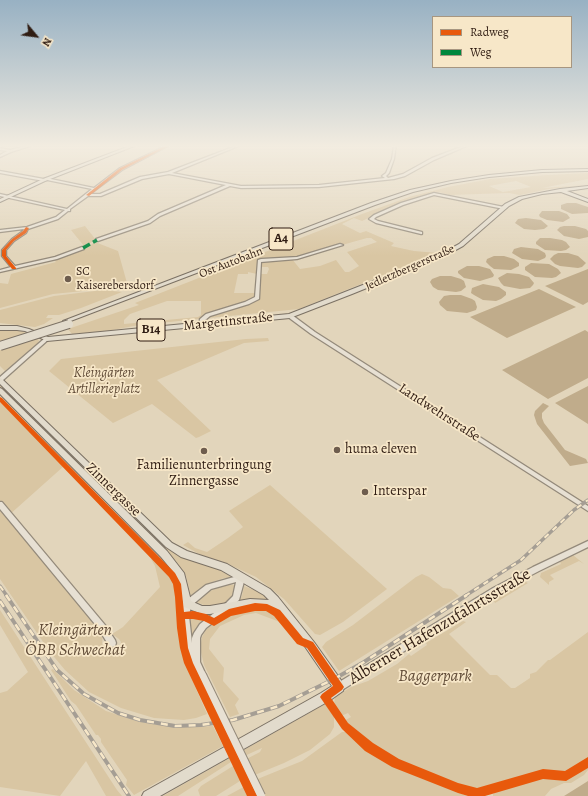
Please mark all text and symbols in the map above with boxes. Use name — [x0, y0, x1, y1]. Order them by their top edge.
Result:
north arrow — [16, 16, 56, 56]
legend — [432, 16, 572, 68]
text: Radweg — [470, 24, 509, 40]
text: N — [38, 35, 55, 49]
text: Weg — [470, 44, 492, 60]
road number: A4 — [269, 228, 293, 250]
street label: Jedletzbergerstraße — [363, 242, 457, 294]
street label: Ost Autobahn — [197, 244, 265, 282]
place label: SC Kaiserebersdorf — [76, 265, 154, 293]
marker: SC Kaiserebersdorf — [63, 274, 73, 284]
street label: Margetinstraße — [183, 309, 273, 335]
road number: B14 — [137, 319, 165, 341]
park label: Kleingärten Artillerieplatz — [68, 366, 140, 398]
street label: Landwehrstraße — [395, 380, 483, 446]
place label: huma eleven — [345, 442, 417, 458]
marker: huma eleven — [332, 445, 342, 455]
marker: Familienunterbringung Zinnergasse — [199, 446, 209, 456]
place label: Familienunterbringung Zinnergasse — [137, 458, 271, 490]
street label: Zinnergasse — [82, 460, 144, 520]
place label: Interspar — [373, 484, 427, 500]
marker: Interspar — [360, 487, 370, 497]
street label: Alberner Hafenzufahrtsstraße — [345, 565, 535, 689]
park label: Kleingärten ÖBB Schwechat — [25, 621, 125, 661]
park label: Baggerpark — [398, 667, 472, 687]

